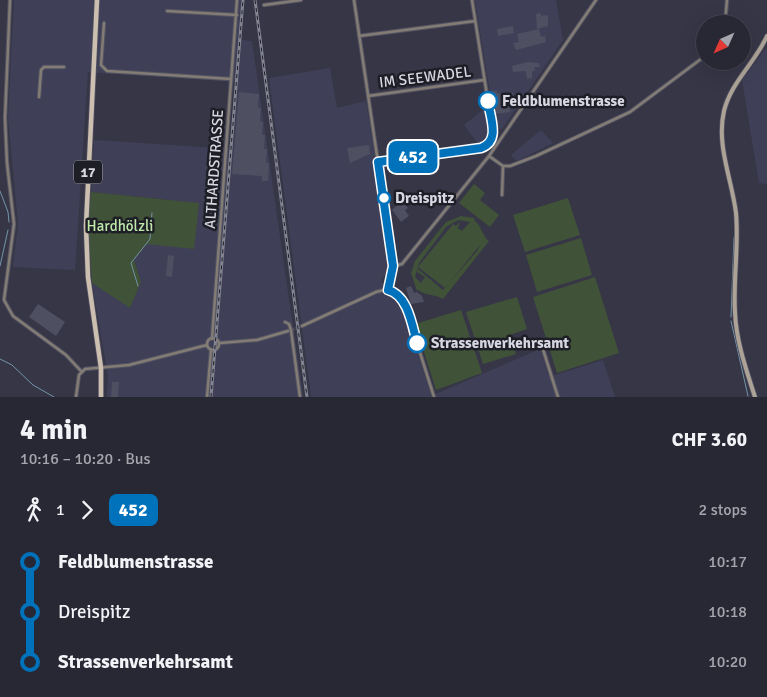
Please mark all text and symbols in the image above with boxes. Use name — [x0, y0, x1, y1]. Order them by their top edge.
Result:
north arrow — [696, 15, 751, 70]
map controls — [696, 15, 751, 70]
street label: IM SEEWADEL — [378, 62, 472, 92]
marker: Feldblumenstrasse — [478, 91, 498, 111]
place label: Feldblumenstrasse — [502, 92, 625, 110]
street label: ALTHARDSTRASSE — [201, 109, 227, 229]
line badge: 452 — [384, 141, 442, 173]
text: 452 — [398, 146, 428, 168]
road number: 17 — [74, 160, 102, 183]
place label: Dreispitz — [395, 189, 455, 207]
marker: Dreispitz — [377, 191, 391, 205]
park label: Hardhölzli — [87, 217, 153, 235]
marker: Strassenverkehrsamt — [407, 333, 427, 353]
place label: Strassenverkehrsamt — [431, 334, 569, 352]
text: 4 min — [20, 413, 88, 447]
text: CHF 3.60 — [672, 428, 747, 452]
text: 10:16 – 10:20 · Bus — [20, 449, 151, 469]
icon: walk — [20, 496, 48, 524]
icon: forward — [73, 496, 101, 524]
text: 452 — [119, 499, 148, 521]
text: 1 — [56, 500, 65, 520]
text: 2 stops — [699, 500, 747, 520]
text: Feldblumenstrasse — [58, 550, 213, 574]
text: 10:17 — [708, 552, 747, 572]
text: Dreispitz — [58, 600, 130, 624]
text: 10:18 — [708, 602, 747, 622]
text: Strassenverkehrsamt — [58, 650, 233, 674]
text: 10:20 — [708, 652, 747, 672]

